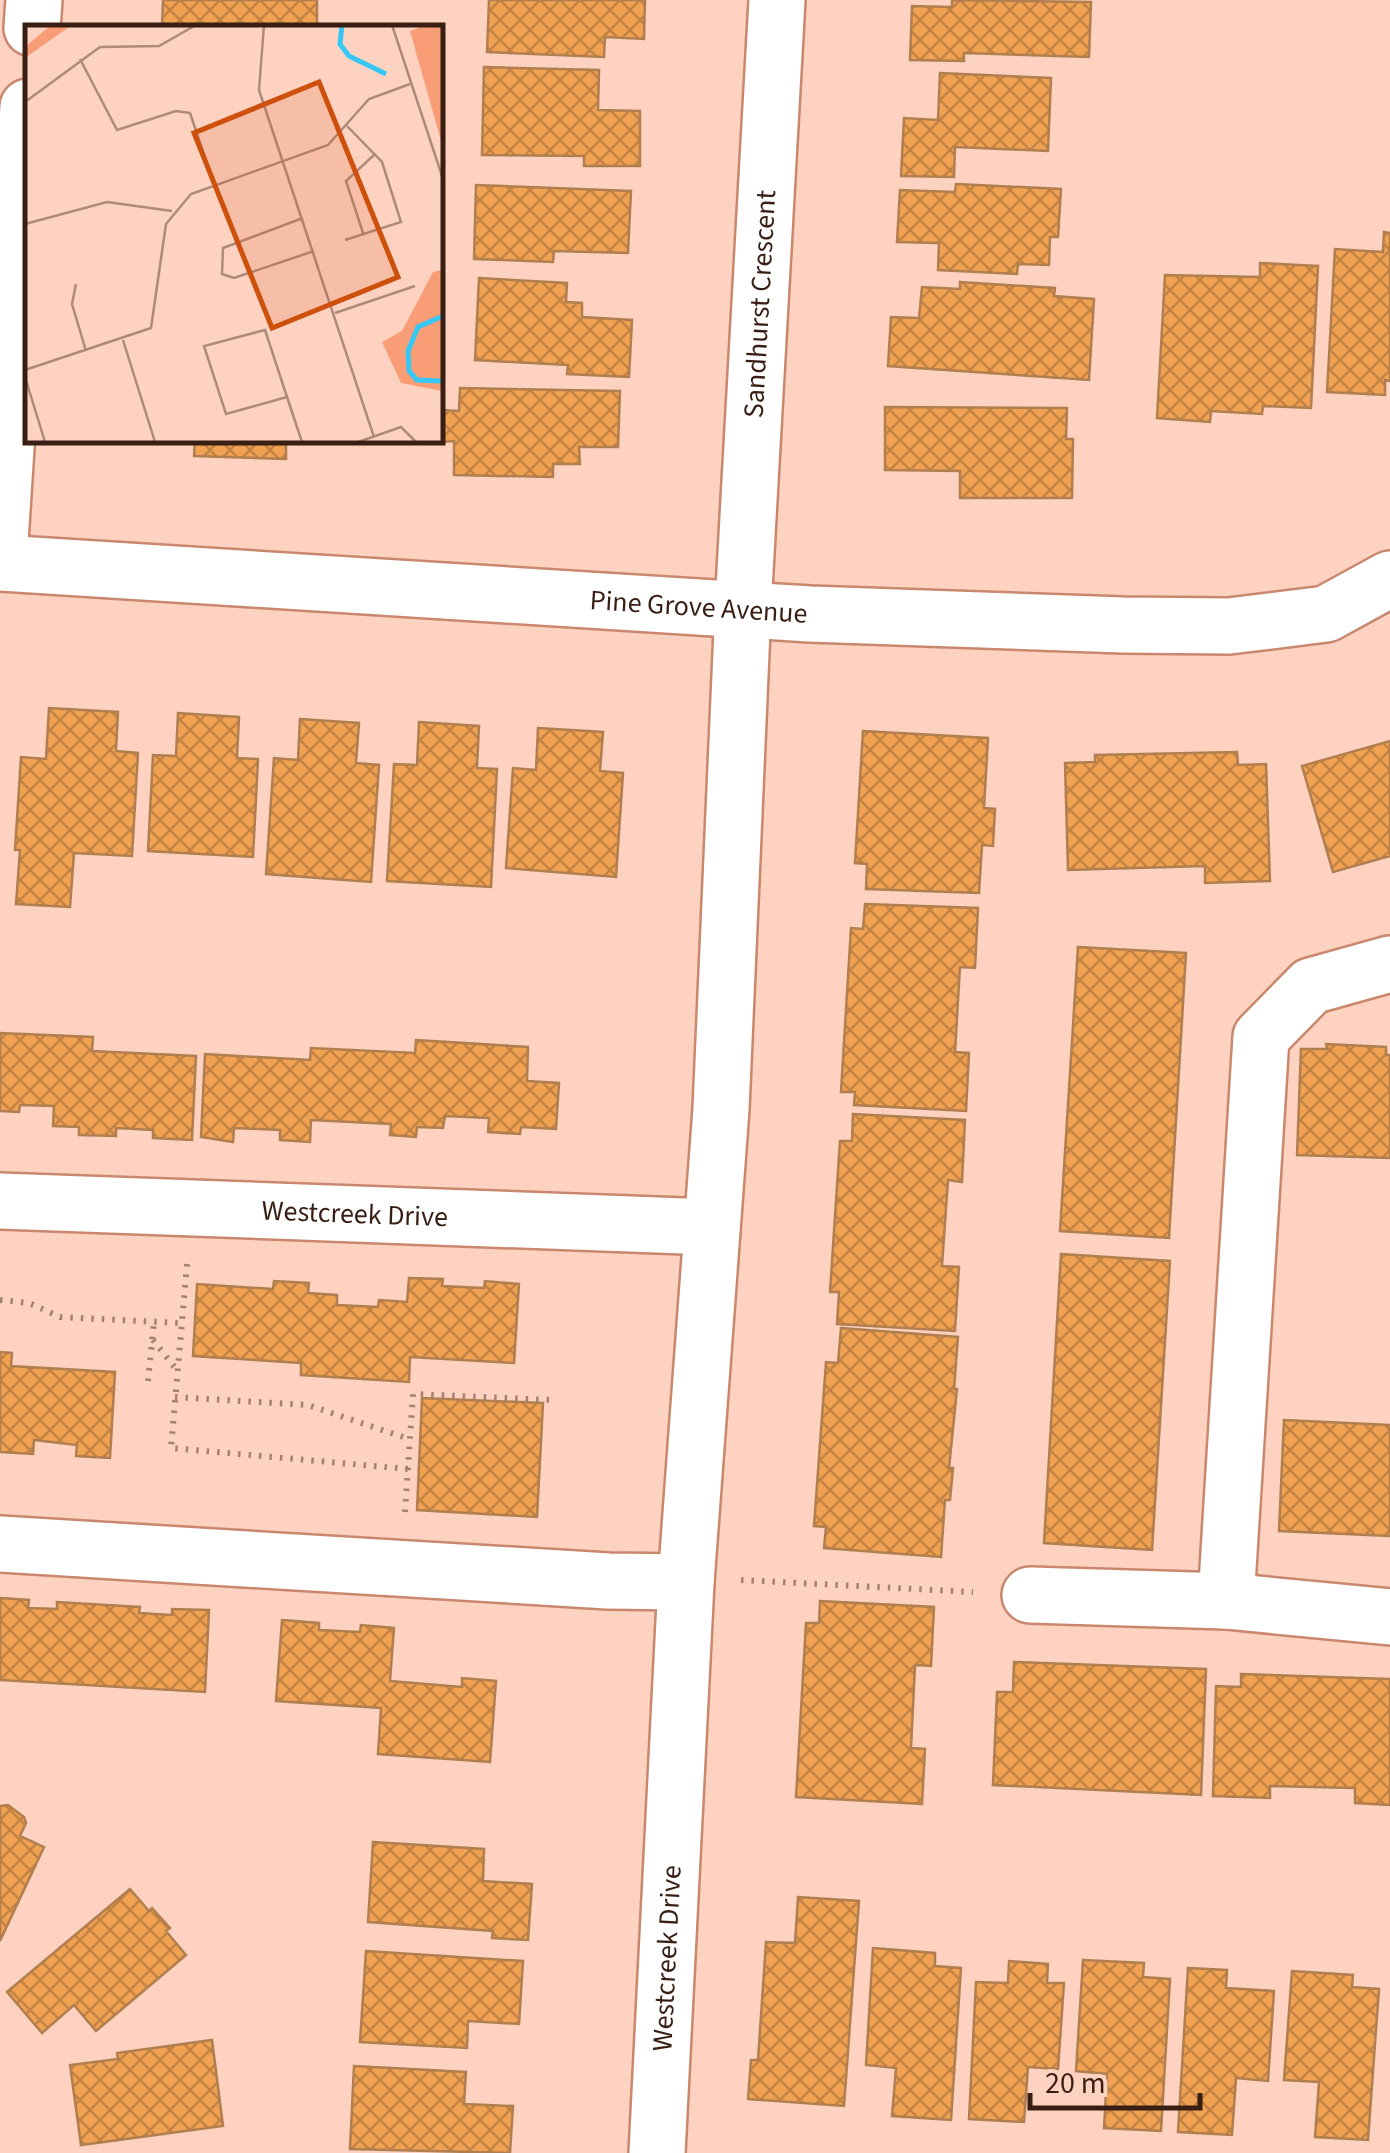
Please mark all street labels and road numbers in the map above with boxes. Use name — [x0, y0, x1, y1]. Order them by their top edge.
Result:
street label: Sandhurst Crescent — [734, 188, 786, 419]
street label: Pine Grove Avenue — [588, 580, 809, 634]
street label: Westcreek Drive — [261, 1191, 449, 1237]
street label: Westcreek Drive — [642, 1864, 692, 2052]

